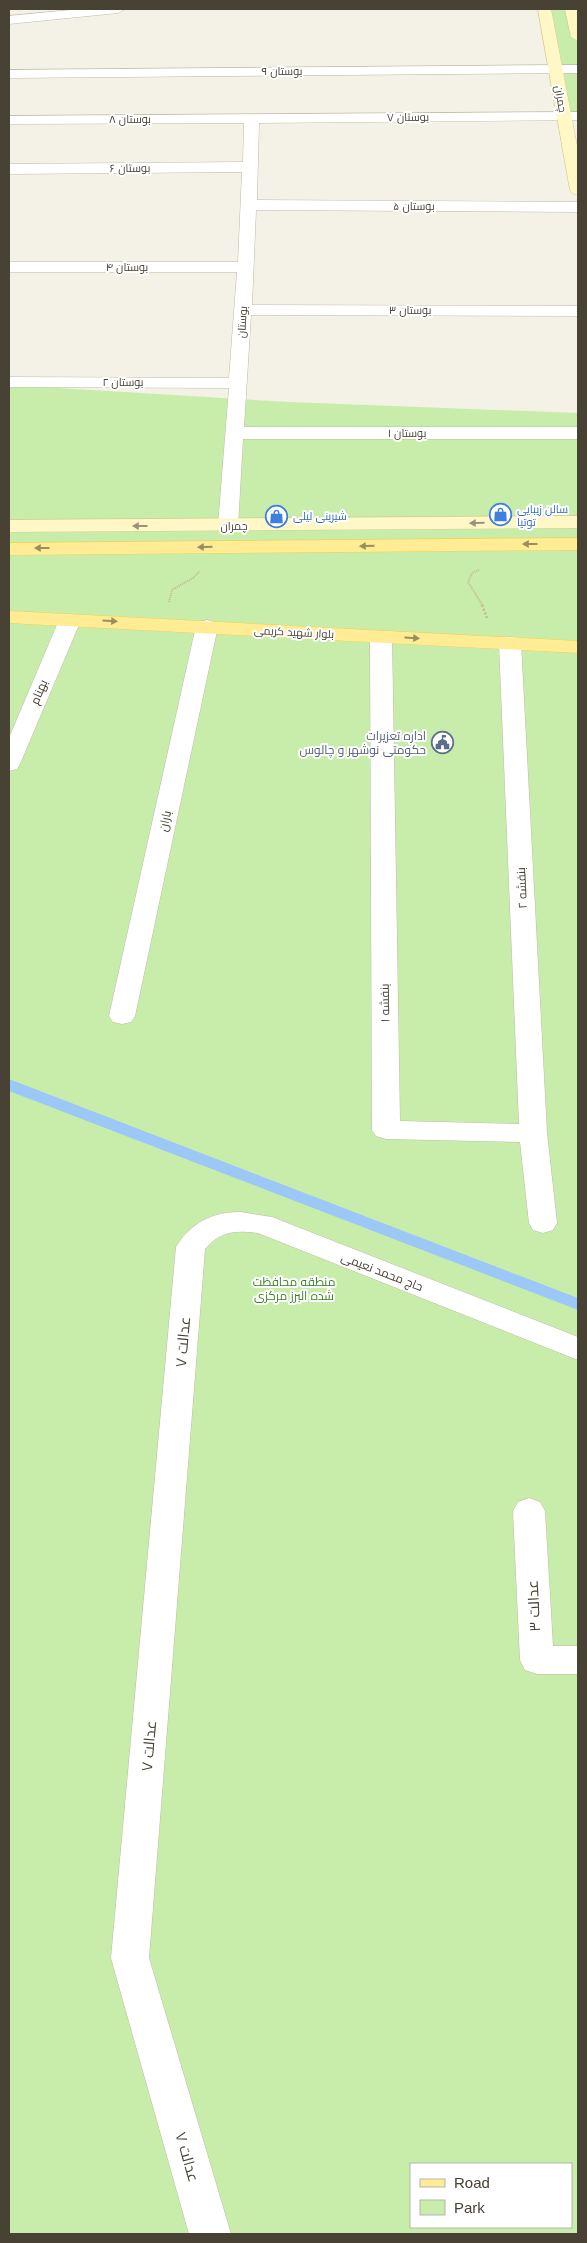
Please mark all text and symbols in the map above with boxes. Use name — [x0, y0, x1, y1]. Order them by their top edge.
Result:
street label: بوستان ۹ — [262, 65, 303, 78]
street label: چمران — [552, 85, 569, 114]
street label: بوستان ۷ — [387, 111, 429, 124]
street label: بوستان ۸ — [109, 113, 151, 126]
street label: بوستان ۶ — [110, 162, 150, 175]
street label: بوستان ۵ — [393, 200, 435, 213]
street label: بوستان ۴ — [106, 261, 148, 274]
street label: بوستان ۳ — [389, 304, 431, 317]
street label: بوستان — [235, 305, 250, 339]
street label: بوستان ۲ — [102, 376, 144, 389]
street label: بوستان ۱ — [388, 427, 426, 440]
shop icon: سالن زیبایی توتیا — [489, 503, 513, 527]
place label: سالن زیبایی توتیا — [517, 503, 568, 529]
shop icon: شیرینی لیلی — [265, 504, 289, 528]
place label: شیرینی لیلی — [293, 510, 347, 523]
one-way arrow — [469, 519, 485, 527]
street label: چمران — [220, 520, 248, 533]
one-way arrow — [131, 522, 147, 530]
one-way arrow — [521, 540, 537, 548]
one-way arrow — [359, 542, 375, 550]
one-way arrow — [196, 543, 212, 551]
one-way arrow — [34, 544, 50, 552]
one-way arrow — [102, 618, 118, 626]
street label: بلوار شهید کریمی — [254, 624, 335, 641]
one-way arrow — [404, 635, 420, 643]
street label: بهنام — [28, 677, 51, 707]
place label: اداره تعزیرات حکومتی نوشهر و چالوس — [300, 729, 426, 759]
public building icon: اداره تعزیرات حکومتی نوشهر و چالوس — [430, 731, 454, 755]
street label: باران — [156, 809, 174, 833]
street label: بنفشه ۲ — [514, 867, 530, 909]
street label: بنفشه ۱ — [378, 984, 392, 1022]
street label: حاج محمد نعیمی — [339, 1250, 425, 1295]
park label: منطقه محافظت شده البرز مرکزی — [253, 1275, 335, 1303]
street label: ۷ عدالت — [172, 1316, 193, 1368]
street label: عدالت ۳ — [524, 1580, 543, 1632]
street label: ۷ عدالت — [138, 1720, 159, 1772]
street label: ۷ عدالت — [172, 2130, 203, 2184]
legend — [410, 2163, 572, 2228]
text: Road — [454, 2174, 490, 2191]
text: Park — [454, 2199, 485, 2216]

